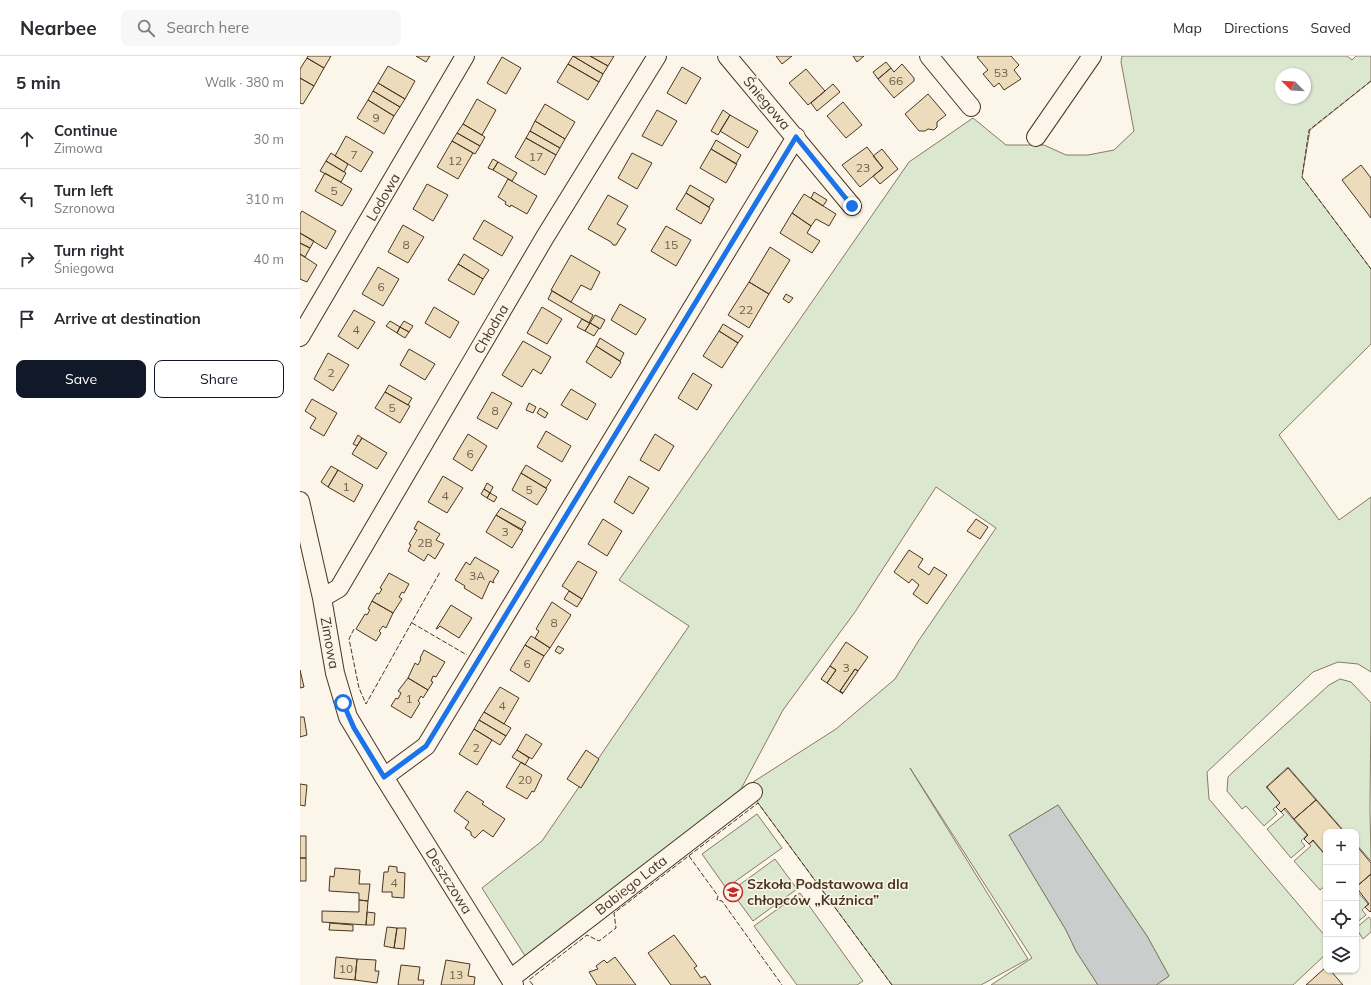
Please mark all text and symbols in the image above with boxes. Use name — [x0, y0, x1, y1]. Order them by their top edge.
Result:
search box — [121, 10, 401, 46]
text: Nearbee — [20, 16, 97, 40]
icon: search — [135, 17, 157, 39]
text: Search here — [167, 18, 249, 37]
text: Map — [1173, 19, 1202, 37]
text: Directions — [1224, 19, 1289, 37]
text: Saved — [1311, 19, 1351, 37]
house number: 53 — [994, 65, 1008, 80]
north arrow — [1275, 68, 1311, 104]
text: 5 min — [16, 72, 61, 93]
street label: Śniegowa — [739, 72, 795, 134]
house number: 66 — [889, 73, 903, 88]
text: Walk · 380 m — [205, 74, 284, 90]
house number: 9 — [372, 110, 380, 125]
text: Continue — [54, 121, 117, 140]
icon: ahead — [16, 128, 38, 150]
text: 30 m — [254, 131, 284, 147]
text: Zimowa — [54, 140, 103, 156]
house number: 7 — [350, 147, 358, 162]
house number: 17 — [529, 149, 543, 164]
house number: 12 — [448, 153, 462, 168]
house number: 23 — [856, 160, 870, 175]
street label: Lodowa — [362, 170, 404, 224]
text: Turn left — [54, 181, 113, 200]
house number: 5 — [330, 183, 338, 198]
icon: left — [16, 188, 38, 210]
text: 310 m — [246, 191, 284, 207]
route end — [843, 197, 861, 215]
text: Szronowa — [54, 200, 115, 216]
house number: 8 — [402, 237, 410, 252]
house number: 15 — [664, 237, 678, 252]
text: Turn right — [54, 241, 124, 260]
icon: right — [16, 248, 38, 270]
text: 40 m — [254, 251, 284, 267]
text: Śniegowa — [54, 260, 114, 276]
house number: 6 — [377, 279, 385, 294]
street label: Chłodna — [470, 301, 512, 357]
house number: 22 — [739, 302, 753, 317]
icon: arrive — [16, 308, 38, 330]
text: Arrive at destination — [54, 309, 201, 328]
house number: 4 — [352, 322, 360, 337]
button: Save — [16, 360, 146, 398]
button: Share — [154, 360, 284, 398]
house number: 2 — [327, 365, 335, 380]
house number: 5 — [388, 400, 396, 415]
house number: 8 — [491, 403, 499, 418]
house number: 6 — [466, 446, 474, 461]
house number: 1 — [342, 479, 350, 494]
house number: 5 — [525, 482, 533, 497]
house number: 4 — [441, 488, 449, 503]
house number: 3 — [501, 524, 509, 539]
house number: 2B — [417, 535, 433, 550]
house number: 3A — [469, 568, 485, 583]
house number: 8 — [550, 615, 558, 630]
street label: Zimowa — [317, 616, 343, 670]
house number: 6 — [523, 656, 531, 671]
house number: 3 — [842, 660, 850, 675]
house number: 1 — [405, 691, 413, 706]
route start — [334, 694, 352, 712]
house number: 4 — [498, 698, 506, 713]
house number: 2 — [472, 740, 480, 755]
house number: 20 — [518, 772, 532, 787]
map controls — [1323, 829, 1359, 973]
button: + — [1323, 829, 1359, 865]
street label: Deszczowa — [422, 845, 476, 917]
street label: Babiego Lata — [591, 851, 671, 919]
button: − — [1323, 865, 1359, 901]
house number: 4 — [390, 875, 398, 890]
place label: Szkoła Podstawowa dla chłopców „Kuźnica” — [747, 875, 908, 909]
school or university icon: Szkoła Podstawowa dla chłopców „Kuźnica” — [722, 881, 744, 903]
button: locate — [1323, 901, 1359, 937]
button: layers — [1323, 937, 1359, 973]
house number: 10 — [339, 961, 353, 976]
house number: 13 — [449, 967, 463, 982]

